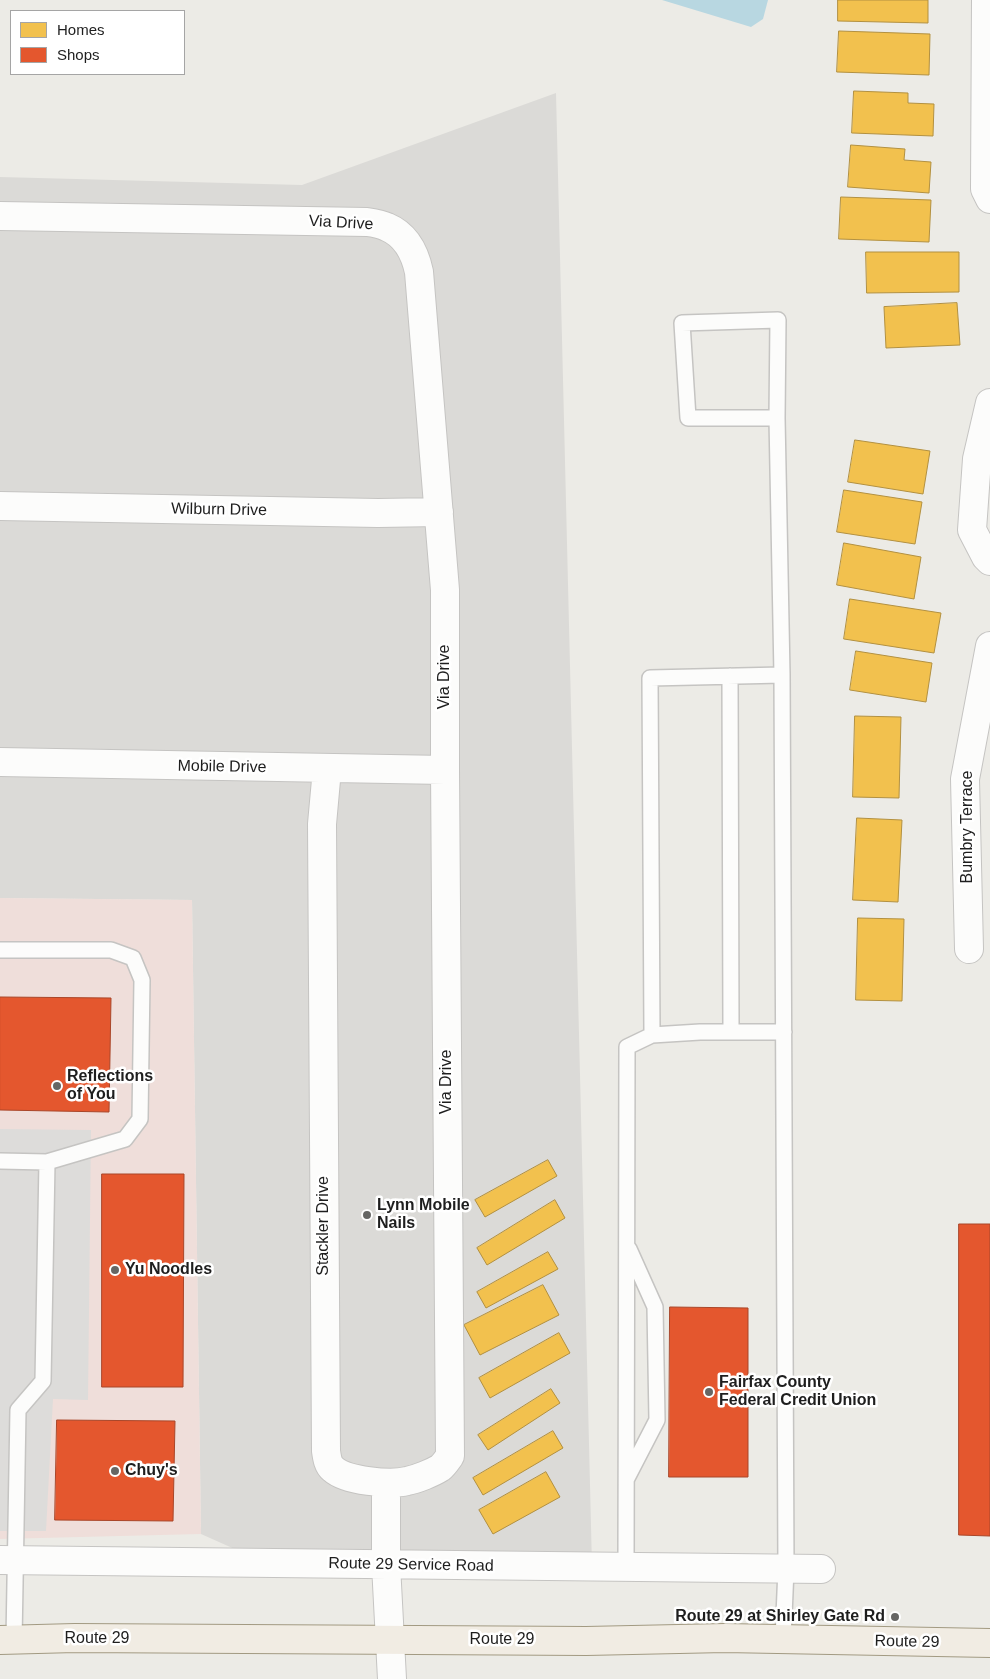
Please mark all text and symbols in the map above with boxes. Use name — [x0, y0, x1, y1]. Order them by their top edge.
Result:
legend — [10, 10, 185, 75]
text: Homes — [57, 21, 105, 38]
text: Shops — [57, 46, 100, 63]
street label: Via Drive — [308, 212, 374, 234]
street label: Wilburn Drive — [171, 500, 267, 520]
street label: Via Drive — [435, 645, 455, 709]
street label: Mobile Drive — [177, 757, 267, 777]
street label: Bumbry Terrace — [958, 771, 978, 883]
street label: Via Drive — [437, 1050, 457, 1114]
place label: Reflections of You — [67, 1067, 153, 1105]
marker: Reflections of You — [51, 1080, 63, 1092]
street label: Stackler Drive — [314, 1176, 334, 1276]
place label: Lynn Mobile Nails — [377, 1196, 470, 1234]
marker: Lynn Mobile Nails — [361, 1209, 373, 1221]
place label: Yu Noodles — [125, 1260, 212, 1280]
marker: Yu Noodles — [109, 1264, 121, 1276]
place label: Fairfax County Federal Credit Union — [719, 1373, 876, 1411]
marker: Fairfax County Federal Credit Union — [703, 1386, 715, 1398]
place label: Chuy's — [125, 1461, 178, 1481]
marker: Chuy's — [109, 1465, 121, 1477]
street label: Route 29 Service Road — [328, 1554, 494, 1576]
place label: Route 29 at Shirley Gate Rd — [675, 1607, 885, 1627]
marker: Route 29 at Shirley Gate Rd — [889, 1611, 901, 1623]
street label: Route 29 — [65, 1629, 129, 1649]
street label: Route 29 — [470, 1630, 534, 1650]
street label: Route 29 — [874, 1632, 940, 1652]

